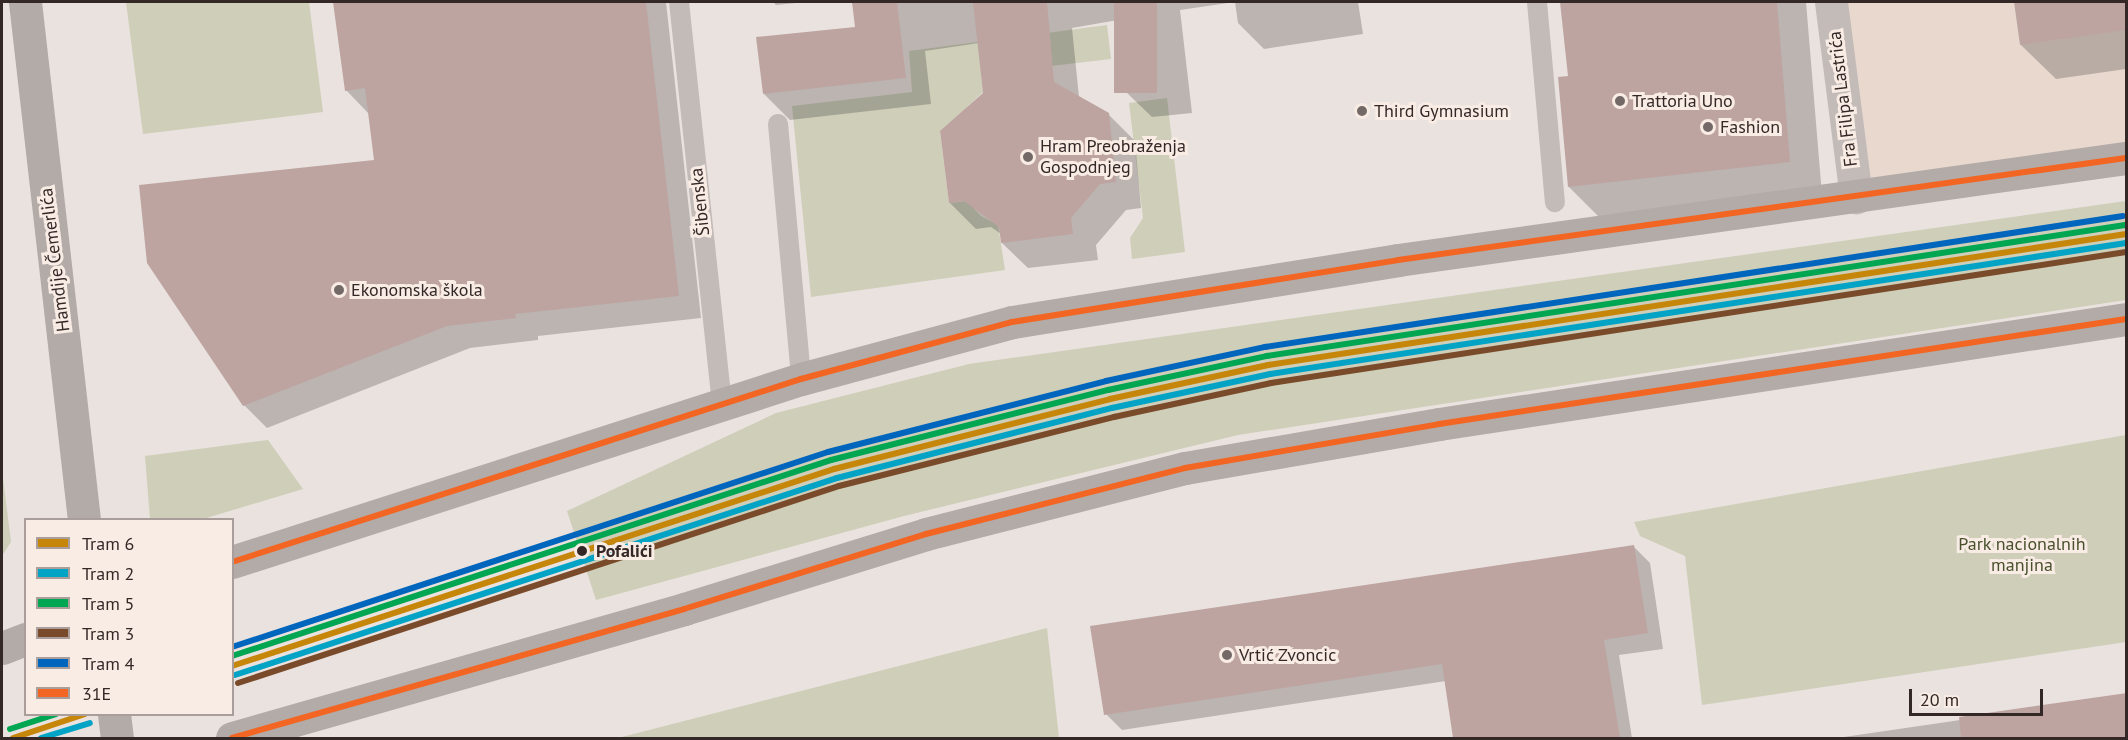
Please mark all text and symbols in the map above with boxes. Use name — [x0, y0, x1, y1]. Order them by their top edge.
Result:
street label: Fra Filipa Lastrića — [1824, 30, 1862, 168]
place label: Trattoria Uno — [1632, 90, 1733, 112]
marker: Trattoria Uno — [1613, 94, 1627, 108]
place label: Third Gymnasium — [1374, 100, 1509, 122]
marker: Third Gymnasium — [1355, 104, 1369, 118]
place label: Fashion — [1720, 116, 1780, 138]
marker: Fashion — [1701, 120, 1715, 134]
place label: Hram Preobraženja Gospodnjeg — [1040, 136, 1186, 178]
marker: Hram Preobraženja Gospodnjeg — [1021, 150, 1035, 164]
street label: Šibenska — [686, 167, 714, 237]
street label: Hamdije Čemerlića — [35, 187, 75, 333]
place label: Ekonomska škola — [351, 279, 483, 301]
marker: Ekonomska škola — [332, 283, 346, 297]
legend — [24, 518, 234, 716]
text: Tram 6 — [82, 532, 134, 555]
park label: Park nacionalnih manjina — [1958, 534, 2086, 576]
place label: Pofalići — [596, 540, 653, 562]
marker: Pofalići — [573, 542, 591, 560]
text: Tram 2 — [82, 562, 134, 585]
text: Tram 5 — [82, 592, 134, 615]
text: Tram 3 — [82, 622, 134, 645]
place label: Vrtić Zvoncic — [1239, 644, 1337, 666]
marker: Vrtić Zvoncic — [1220, 648, 1234, 662]
text: Tram 4 — [82, 652, 134, 675]
scale bar — [1912, 677, 2046, 715]
text: 31E — [82, 682, 111, 705]
text: 20 m — [1920, 688, 1959, 711]

